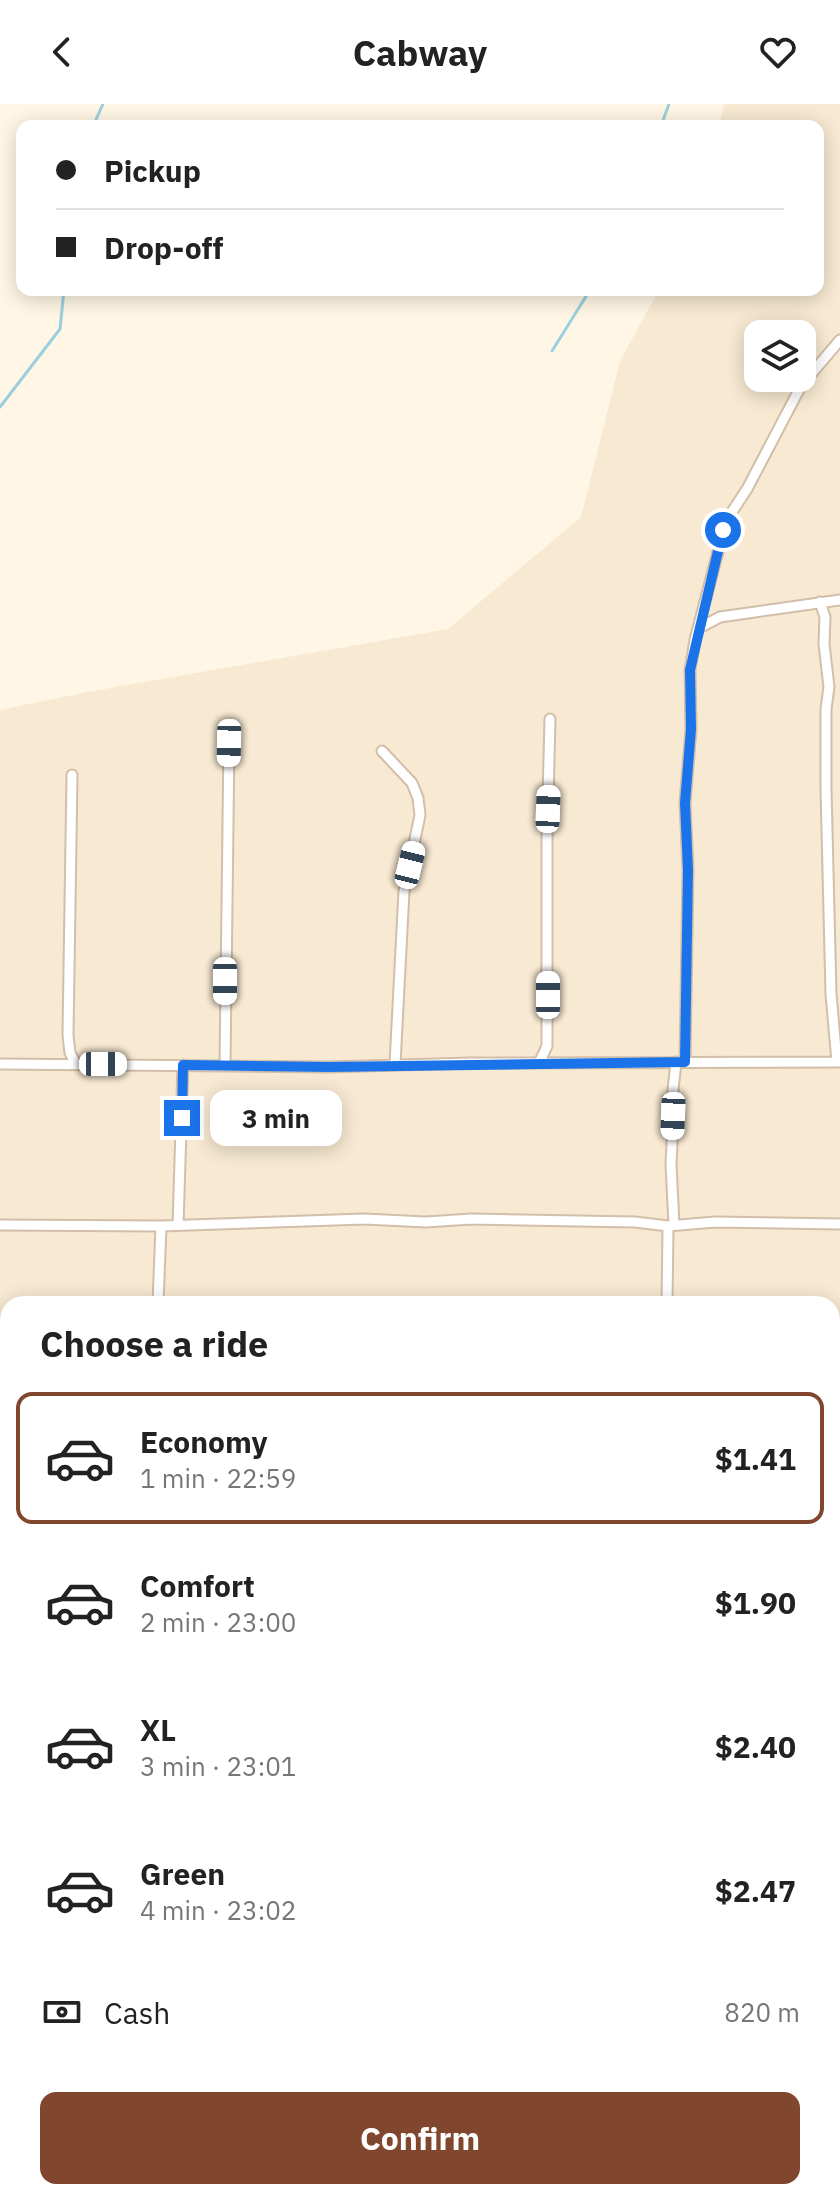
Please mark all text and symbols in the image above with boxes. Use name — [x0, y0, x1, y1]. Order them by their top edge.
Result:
text: Cabway — [353, 29, 487, 76]
icon: back — [40, 30, 84, 74]
icon: heart — [756, 30, 800, 74]
text: Pickup — [104, 151, 201, 190]
text: Drop-off — [104, 228, 223, 267]
map controls — [744, 320, 816, 392]
button: layers — [744, 320, 816, 392]
route start — [705, 512, 741, 548]
car — [217, 719, 241, 767]
car — [535, 785, 561, 833]
car — [393, 839, 427, 891]
car — [213, 957, 237, 1005]
car — [536, 971, 560, 1019]
car — [79, 1052, 127, 1076]
callout: 3 min — [210, 1090, 342, 1146]
car — [660, 1092, 686, 1140]
route end — [164, 1100, 200, 1136]
text: 3 min — [242, 1101, 310, 1135]
text: Choose a ride — [40, 1320, 268, 1367]
icon: car — [44, 1422, 116, 1494]
text: Economy — [140, 1422, 268, 1461]
text: $1.41 — [715, 1439, 796, 1478]
text: 1 min · 22:59 — [140, 1461, 296, 1495]
icon: car — [44, 1566, 116, 1638]
text: Comfort — [140, 1566, 255, 1605]
text: $1.90 — [715, 1583, 796, 1622]
text: 2 min · 23:00 — [140, 1605, 296, 1639]
icon: car — [44, 1710, 116, 1782]
text: XL — [140, 1710, 176, 1749]
text: $2.40 — [715, 1727, 796, 1766]
text: 3 min · 23:01 — [140, 1749, 296, 1783]
icon: car — [44, 1854, 116, 1926]
text: Green — [140, 1854, 225, 1893]
text: $2.47 — [715, 1871, 796, 1910]
text: 4 min · 23:02 — [140, 1893, 296, 1927]
icon: cash — [40, 1990, 84, 2034]
text: Cash — [104, 1993, 170, 2032]
text: 820 m — [724, 1995, 800, 2029]
button: Confirm — [40, 2092, 800, 2184]

